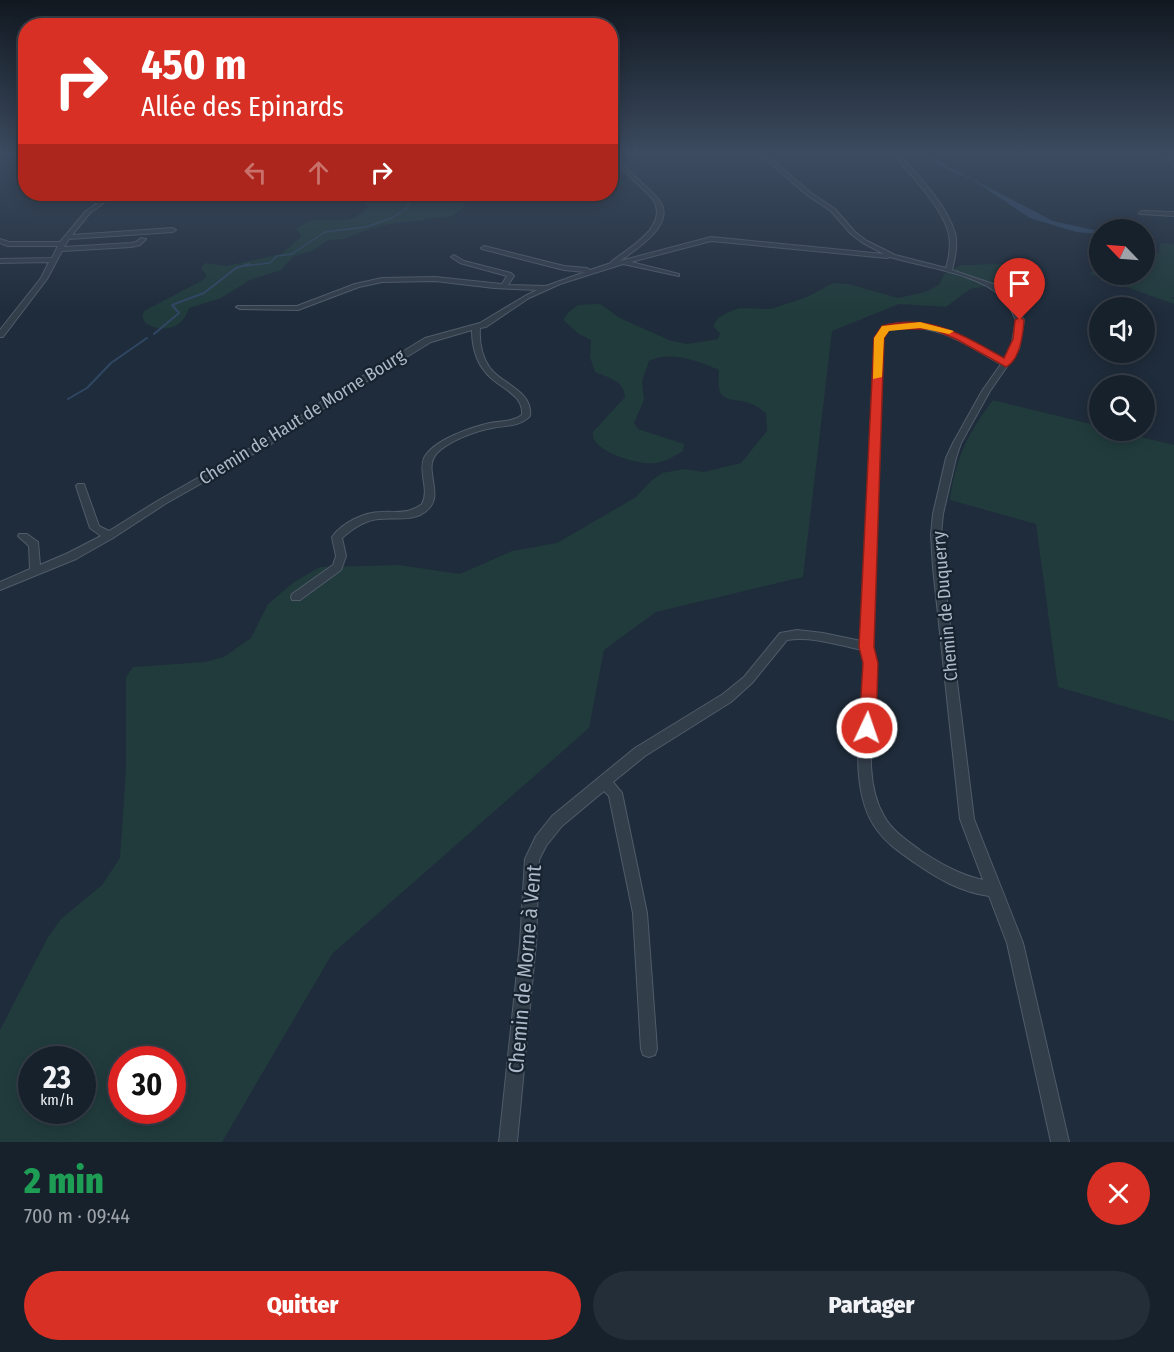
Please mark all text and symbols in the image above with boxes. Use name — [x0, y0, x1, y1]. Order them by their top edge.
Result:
text: 450 m — [141, 40, 247, 90]
icon: right — [42, 42, 120, 120]
text: Allée des Epinards — [141, 91, 344, 123]
icon: left — [239, 156, 272, 189]
icon: ahead — [302, 156, 335, 189]
icon: right — [365, 156, 398, 189]
north arrow — [1089, 219, 1155, 285]
map controls — [1089, 219, 1155, 441]
pin — [994, 258, 1045, 320]
icon: arrive — [1003, 267, 1036, 300]
button: sound — [1089, 297, 1155, 363]
street label: Chemin de Haut de Morne Bourg — [195, 344, 409, 490]
button: search — [1089, 375, 1155, 441]
street label: Chemin de Duquerry — [927, 530, 963, 682]
position arrow — [835, 696, 899, 760]
street label: Chemin de Morne à Vent — [503, 863, 547, 1074]
speed limit sign: 30 — [108, 1046, 186, 1124]
text: 23 — [43, 1060, 71, 1096]
text: km/h — [40, 1091, 74, 1109]
text: 2 min — [24, 1159, 104, 1203]
button: close — [1087, 1162, 1150, 1225]
text: 700 m · 09:44 — [24, 1204, 130, 1228]
button: Quitter — [24, 1271, 581, 1340]
button: Partager — [593, 1271, 1150, 1340]

